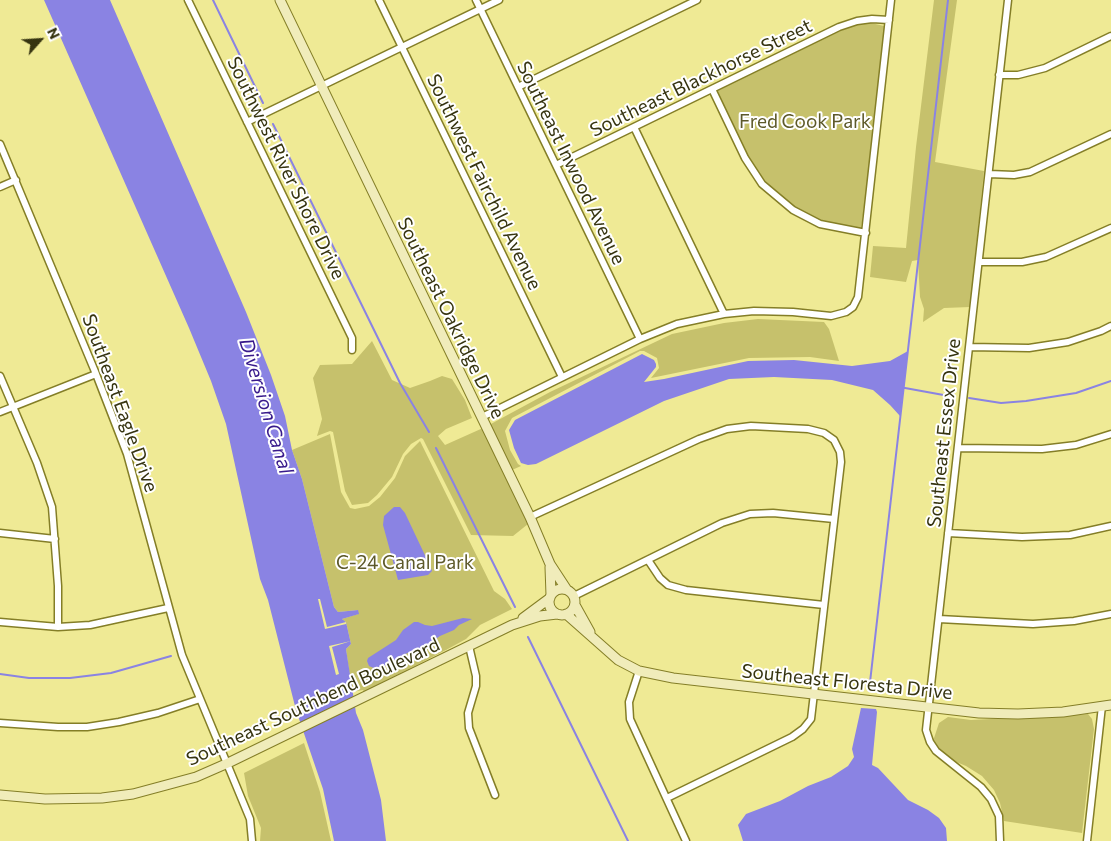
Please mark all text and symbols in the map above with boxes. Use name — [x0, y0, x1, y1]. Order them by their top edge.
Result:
street label: Southeast Blackhorse Street — [586, 14, 816, 142]
north arrow — [15, 15, 65, 65]
text: N — [44, 25, 64, 42]
street label: Southwest River Shore Drive — [222, 53, 350, 283]
street label: Southeast Inwood Avenue — [512, 58, 630, 268]
street label: Southwest Fairchild Avenue — [422, 70, 546, 294]
park label: Fred Cook Park — [739, 111, 871, 133]
street label: Southeast Oakridge Drive — [392, 214, 510, 422]
street label: Southeast Eagle Drive — [77, 311, 163, 495]
water label: Diversion Canal — [234, 335, 298, 477]
street label: Southeast Essex Drive — [923, 337, 965, 529]
park label: C-24 Canal Park — [336, 552, 474, 574]
street label: Southeast Southbend Boulevard — [183, 633, 443, 771]
street label: Southeast Floresta Drive — [740, 660, 954, 704]

